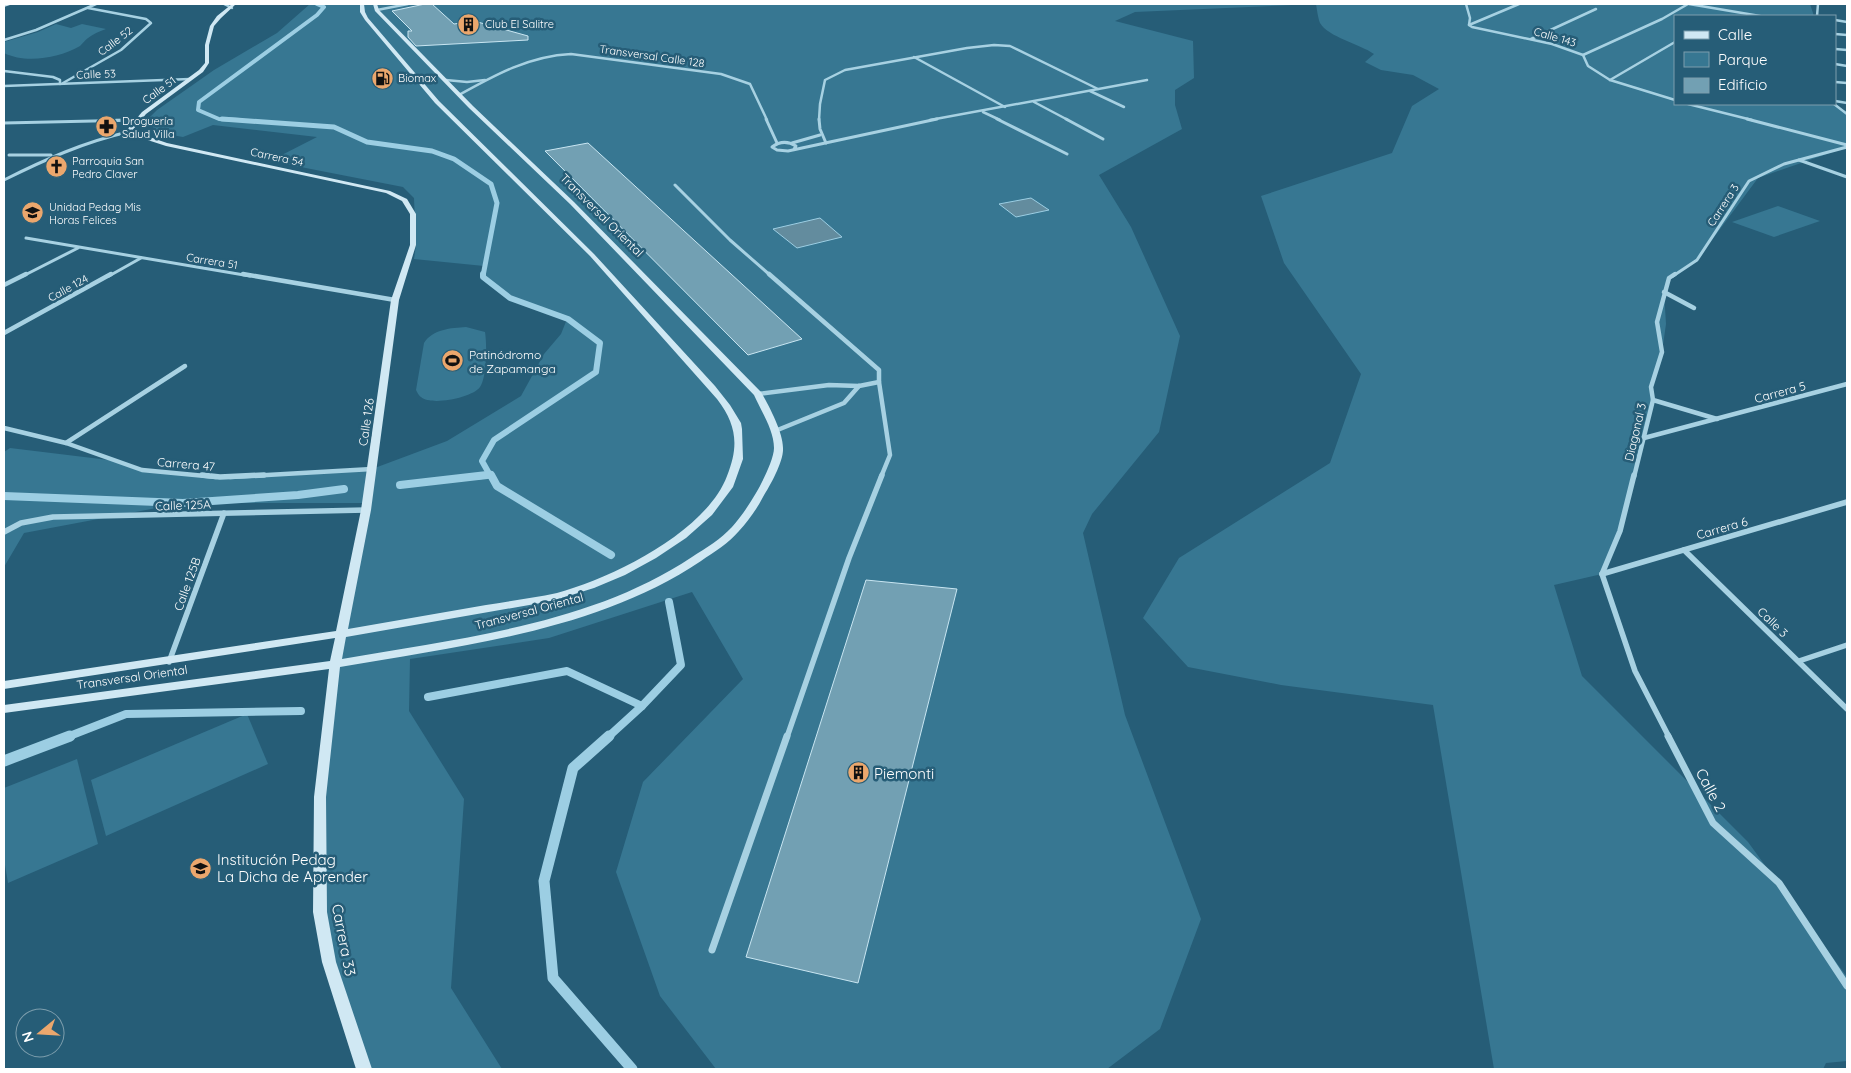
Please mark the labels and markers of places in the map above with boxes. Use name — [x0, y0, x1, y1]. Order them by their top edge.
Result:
building icon: Club El Salitre — [457, 12, 481, 36]
place label: Club El Salitre — [485, 17, 554, 31]
fuel station icon: Biomax — [370, 66, 394, 90]
place label: Biomax — [398, 71, 436, 85]
place label: Droguería Salud Villa — [122, 114, 175, 141]
pharmacy icon: Droguería Salud Villa — [94, 115, 118, 139]
place label: Parroquia San Pedro Claver — [72, 154, 144, 181]
church icon: Parroquia San Pedro Claver — [44, 155, 68, 179]
place label: Unidad Pedag Mis Horas Felices — [49, 200, 141, 227]
school or university icon: Unidad Pedag Mis Horas Felices — [21, 201, 45, 225]
place label: Patinódromo de Zapamanga — [469, 347, 556, 376]
sports icon: Patinódromo de Zapamanga — [441, 349, 465, 373]
building icon: Piemonti — [846, 761, 870, 785]
place label: Piemonti — [874, 764, 934, 783]
place label: Institución Pedag La Dicha de Aprender — [217, 850, 368, 886]
school or university icon: Institución Pedag La Dicha de Aprender — [189, 856, 213, 880]

